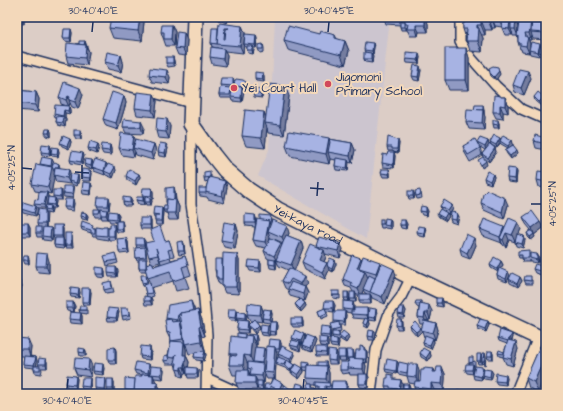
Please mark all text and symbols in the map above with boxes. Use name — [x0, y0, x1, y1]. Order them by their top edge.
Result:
text: 30°40'40"E — [68, 4, 118, 18]
text: 30°40'45"E — [304, 4, 354, 18]
place label: Jigomoni Primary School — [336, 69, 422, 101]
marker: Jigomoni Primary School — [323, 79, 333, 89]
place label: Yei Court Hall — [242, 80, 316, 97]
marker: Yei Court Hall — [229, 83, 239, 93]
text: 4°05'25"N — [5, 145, 19, 191]
text: 4°05'25"N — [546, 181, 560, 227]
street label: Yei-kaya road — [270, 200, 345, 249]
text: 30°40'40"E — [42, 394, 92, 408]
text: 30°40'45"E — [278, 394, 328, 408]

